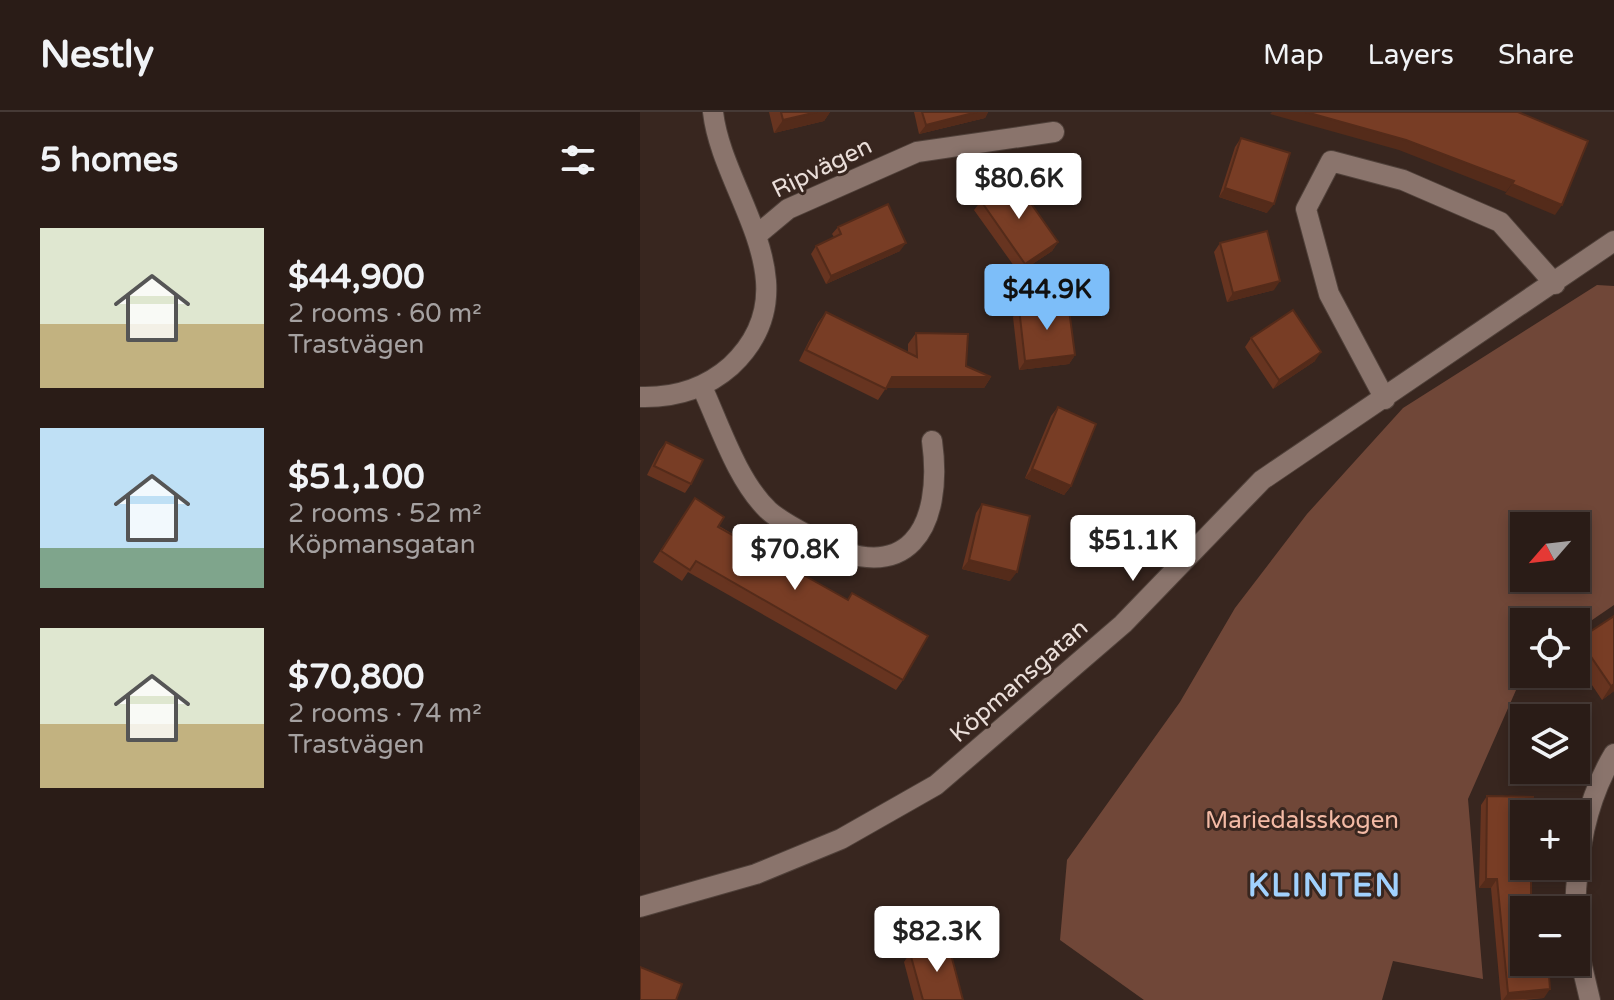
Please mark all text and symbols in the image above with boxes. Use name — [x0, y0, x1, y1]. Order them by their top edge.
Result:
text: Nestly — [40, 32, 154, 78]
text: Map — [1263, 38, 1324, 72]
text: Layers — [1368, 38, 1454, 72]
text: Share — [1498, 38, 1574, 72]
street label: Ripvägen — [767, 131, 877, 205]
icon: filters — [556, 138, 600, 182]
text: 5 homes — [40, 140, 178, 181]
pin: $80.6K — [954, 153, 1084, 221]
text: $80.6K — [974, 163, 1064, 194]
text: $44,900 — [288, 257, 425, 298]
icon: home — [104, 260, 200, 356]
pin: $44.9K — [982, 264, 1112, 332]
text: $44.9K — [1002, 274, 1092, 305]
text: 2 rooms · 60 m² — [288, 298, 482, 329]
text: Trastvägen — [288, 329, 424, 360]
text: $51,100 — [288, 457, 425, 498]
icon: home — [104, 460, 200, 556]
text: 2 rooms · 52 m² — [288, 498, 482, 529]
north arrow — [1510, 512, 1590, 592]
map controls — [1510, 512, 1590, 976]
pin: $51.1K — [1068, 515, 1198, 583]
pin: $70.8K — [730, 524, 860, 592]
text: $51.1K — [1088, 525, 1178, 556]
text: Köpmansgatan — [288, 529, 476, 560]
text: $70.8K — [750, 534, 840, 565]
button: locate — [1510, 608, 1590, 688]
street label: Köpmansgatan — [944, 613, 1094, 749]
text: $70,800 — [288, 657, 424, 698]
icon: home — [104, 660, 200, 756]
text: 2 rooms · 74 m² — [288, 698, 482, 729]
button: layers — [1510, 704, 1590, 784]
text: Trastvägen — [288, 729, 424, 760]
button: + — [1510, 800, 1590, 880]
park label: Mariedalsskogen — [1205, 806, 1399, 835]
district label: KLINTEN — [1248, 867, 1402, 905]
button: − — [1510, 896, 1590, 976]
pin: $82.3K — [872, 906, 1002, 974]
text: $82.3K — [892, 916, 982, 947]

